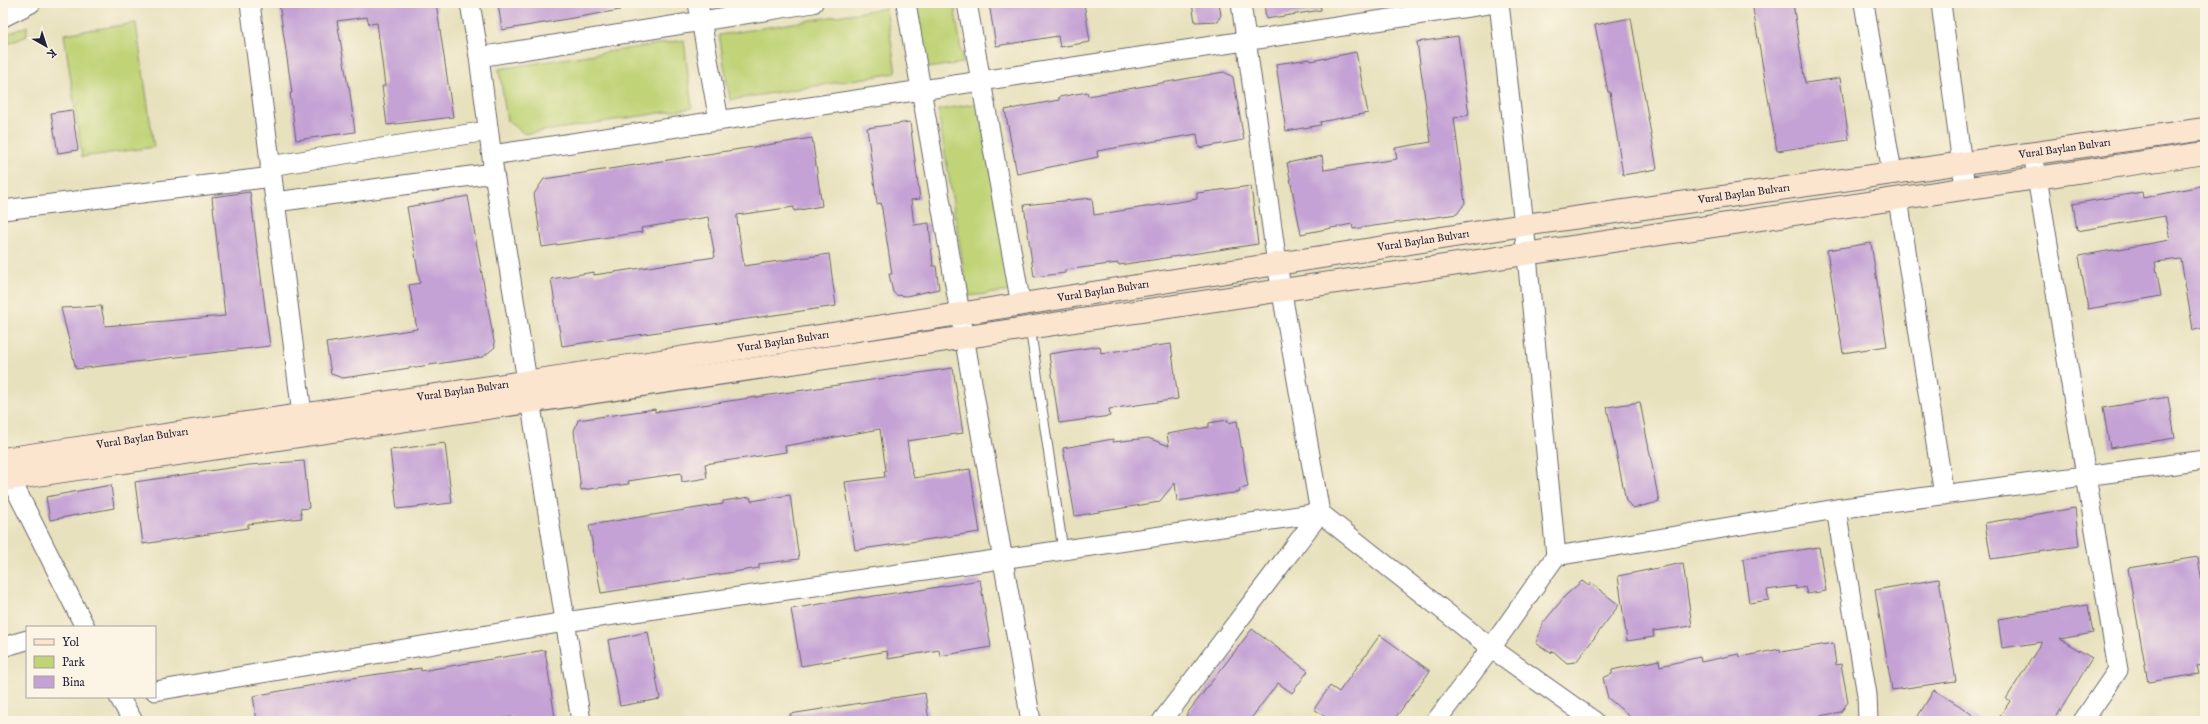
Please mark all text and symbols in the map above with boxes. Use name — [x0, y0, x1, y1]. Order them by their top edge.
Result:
north arrow — [26, 26, 66, 66]
text: K — [43, 45, 59, 62]
street label: Vural Baylan Bulvarı — [2017, 135, 2112, 162]
street label: Vural Baylan Bulvarı — [1696, 181, 1791, 208]
street label: Vural Baylan Bulvarı — [1375, 227, 1470, 255]
street label: Vural Baylan Bulvarı — [1055, 277, 1150, 306]
street label: Vural Baylan Bulvarı — [735, 328, 830, 356]
street label: Vural Baylan Bulvarı — [415, 377, 510, 405]
street label: Vural Baylan Bulvarı — [95, 425, 189, 452]
legend — [26, 626, 156, 698]
text: Yol — [62, 635, 80, 650]
text: Park — [62, 655, 85, 670]
text: Bina — [62, 675, 86, 690]

